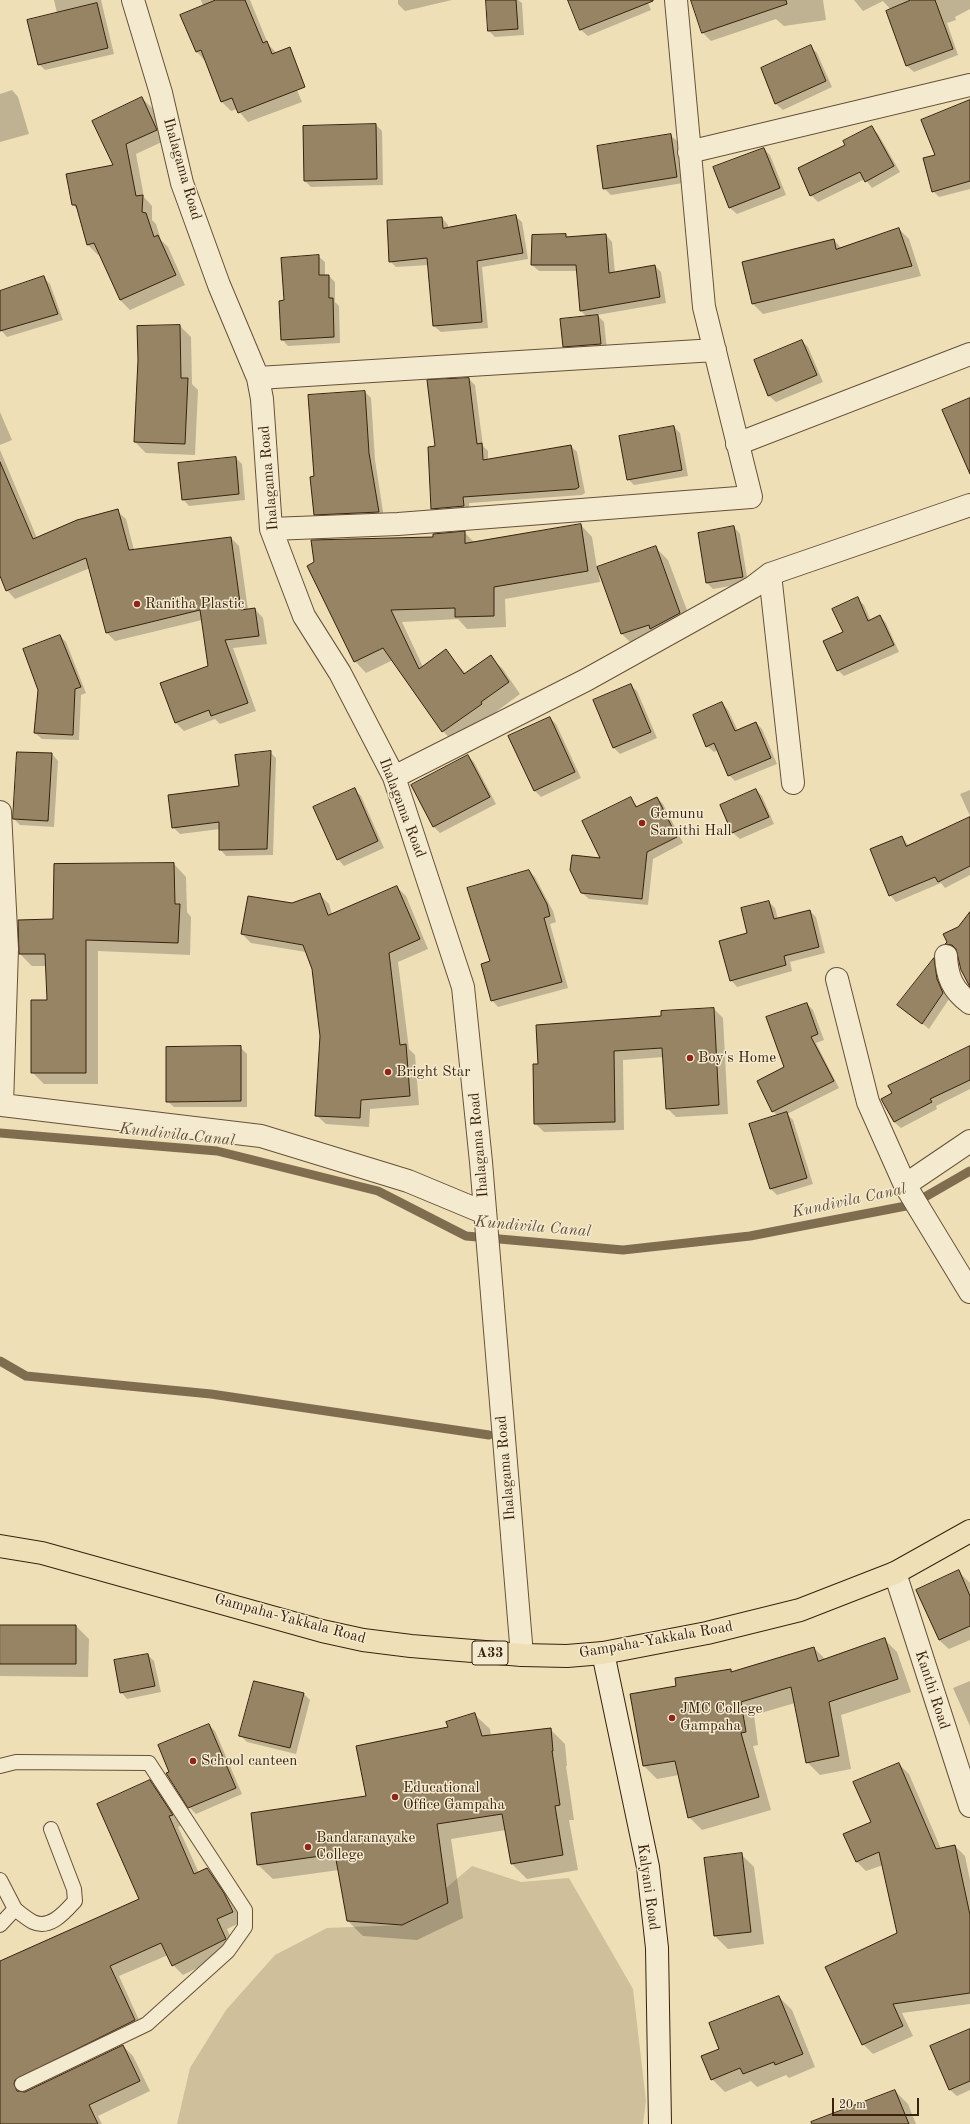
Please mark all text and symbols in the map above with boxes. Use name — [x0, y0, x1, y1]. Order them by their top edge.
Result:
street label: Ihalagama Road — [159, 116, 205, 222]
street label: Ihalagama Road — [255, 425, 283, 531]
place label: Ranitha Plastic — [145, 595, 244, 613]
marker: Ranitha Plastic — [132, 599, 142, 609]
street label: Ihalagama Road — [375, 756, 429, 860]
place label: Gemunu Samithi Hall — [650, 805, 732, 840]
marker: Gemunu Samithi Hall — [637, 818, 647, 828]
place label: Boy's Home — [698, 1049, 776, 1067]
marker: Boy's Home — [685, 1053, 695, 1063]
place label: Bright Star — [396, 1063, 470, 1081]
marker: Bright Star — [383, 1067, 393, 1077]
street label: Ihalagama Road — [465, 1092, 493, 1198]
water label: Kundivila Canal — [118, 1119, 236, 1151]
water label: Kundivila Canal — [790, 1180, 908, 1222]
water label: Kundivila Canal — [474, 1212, 592, 1242]
street label: Ihalagama Road — [492, 1415, 520, 1521]
street label: Gampaha-Yakkala Road — [212, 1590, 368, 1648]
street label: Gampaha-Yakkala Road — [578, 1618, 734, 1662]
road number: A33 — [472, 1641, 508, 1665]
street label: Kanthi Road — [911, 1648, 953, 1732]
place label: JMC College Gampaha — [680, 1700, 762, 1735]
marker: JMC College Gampaha — [667, 1713, 677, 1723]
place label: School canteen — [201, 1752, 297, 1770]
marker: School canteen — [188, 1756, 198, 1766]
place label: Educational Office Gampaha — [403, 1779, 505, 1814]
marker: Educational Office Gampaha — [390, 1792, 400, 1802]
place label: Bandaranayake College — [316, 1829, 416, 1864]
marker: Bandaranayake College — [303, 1842, 313, 1852]
street label: Kalyani Road — [633, 1842, 663, 1932]
scale bar — [834, 2090, 921, 2116]
text: 20 m — [839, 2099, 866, 2111]

